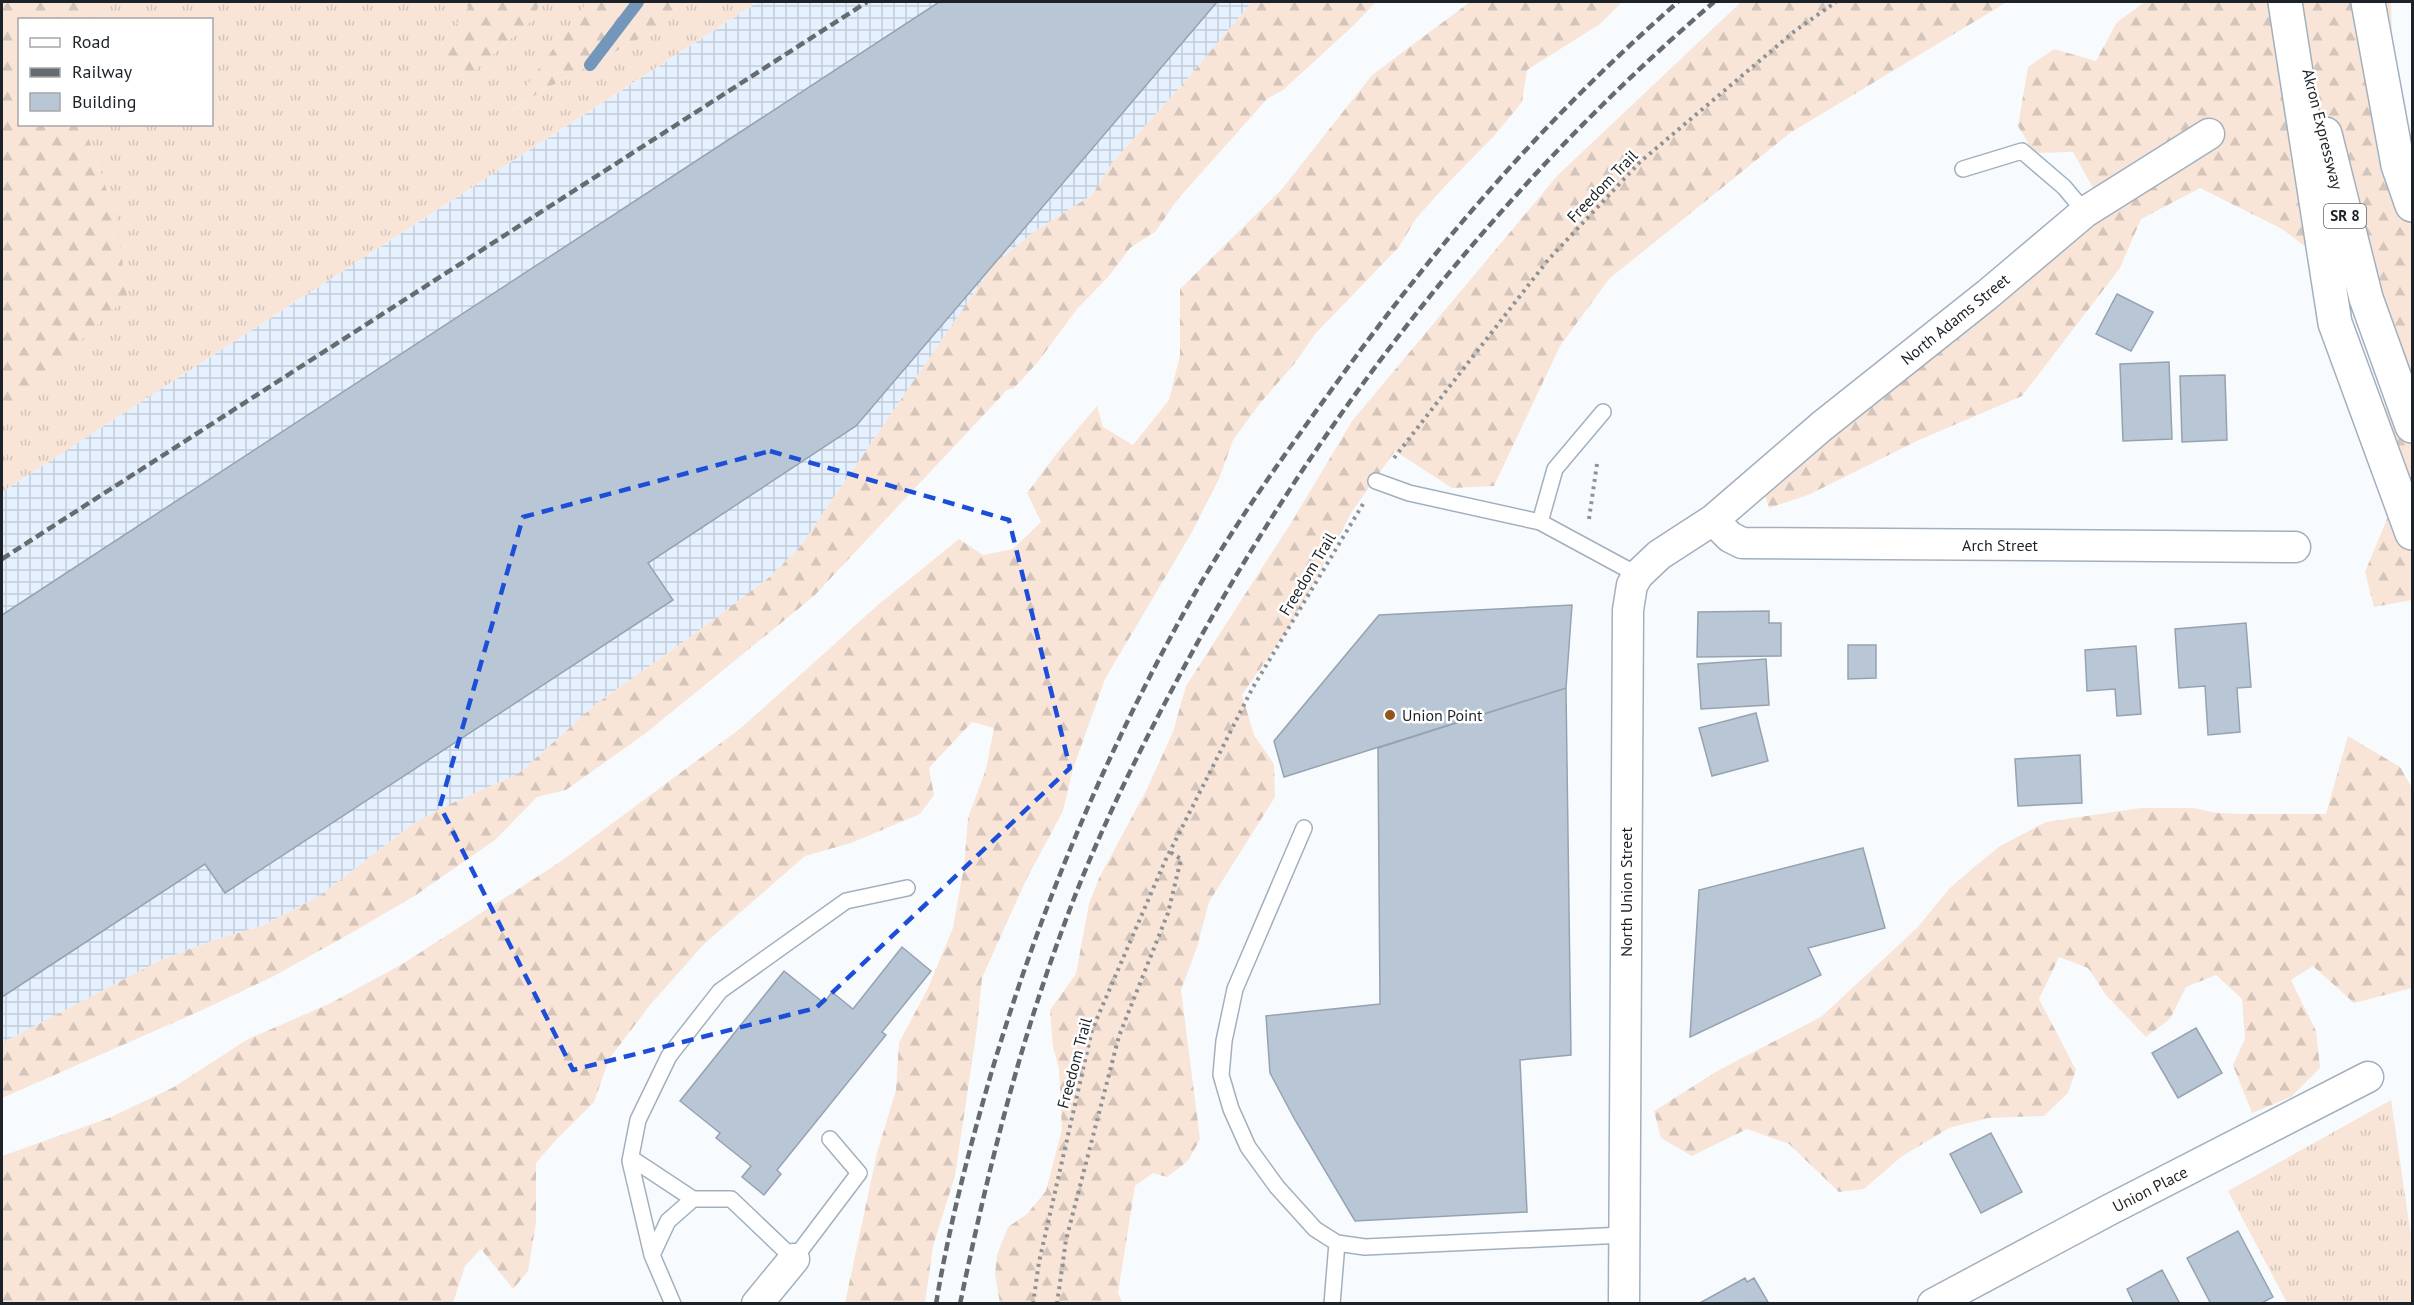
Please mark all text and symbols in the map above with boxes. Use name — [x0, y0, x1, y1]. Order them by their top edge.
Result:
legend — [18, 18, 213, 126]
text: Road — [72, 30, 110, 53]
text: Railway — [72, 60, 133, 83]
street label: Akron Expressway — [2298, 67, 2348, 192]
text: Building — [72, 90, 136, 113]
street label: Freedom Trail — [1562, 145, 1642, 226]
road number: SR 8 — [2324, 204, 2366, 228]
street label: North Adams Street — [1897, 269, 2014, 369]
street label: Freedom Trail — [1274, 529, 1340, 619]
street label: Arch Street — [1962, 535, 2039, 555]
place label: Union Point — [1402, 705, 1483, 725]
marker: Union Point — [1383, 708, 1397, 722]
street label: North Union Street — [1616, 827, 1636, 957]
street label: Freedom Trail — [1052, 1015, 1096, 1111]
street label: Union Place — [2109, 1162, 2191, 1216]

